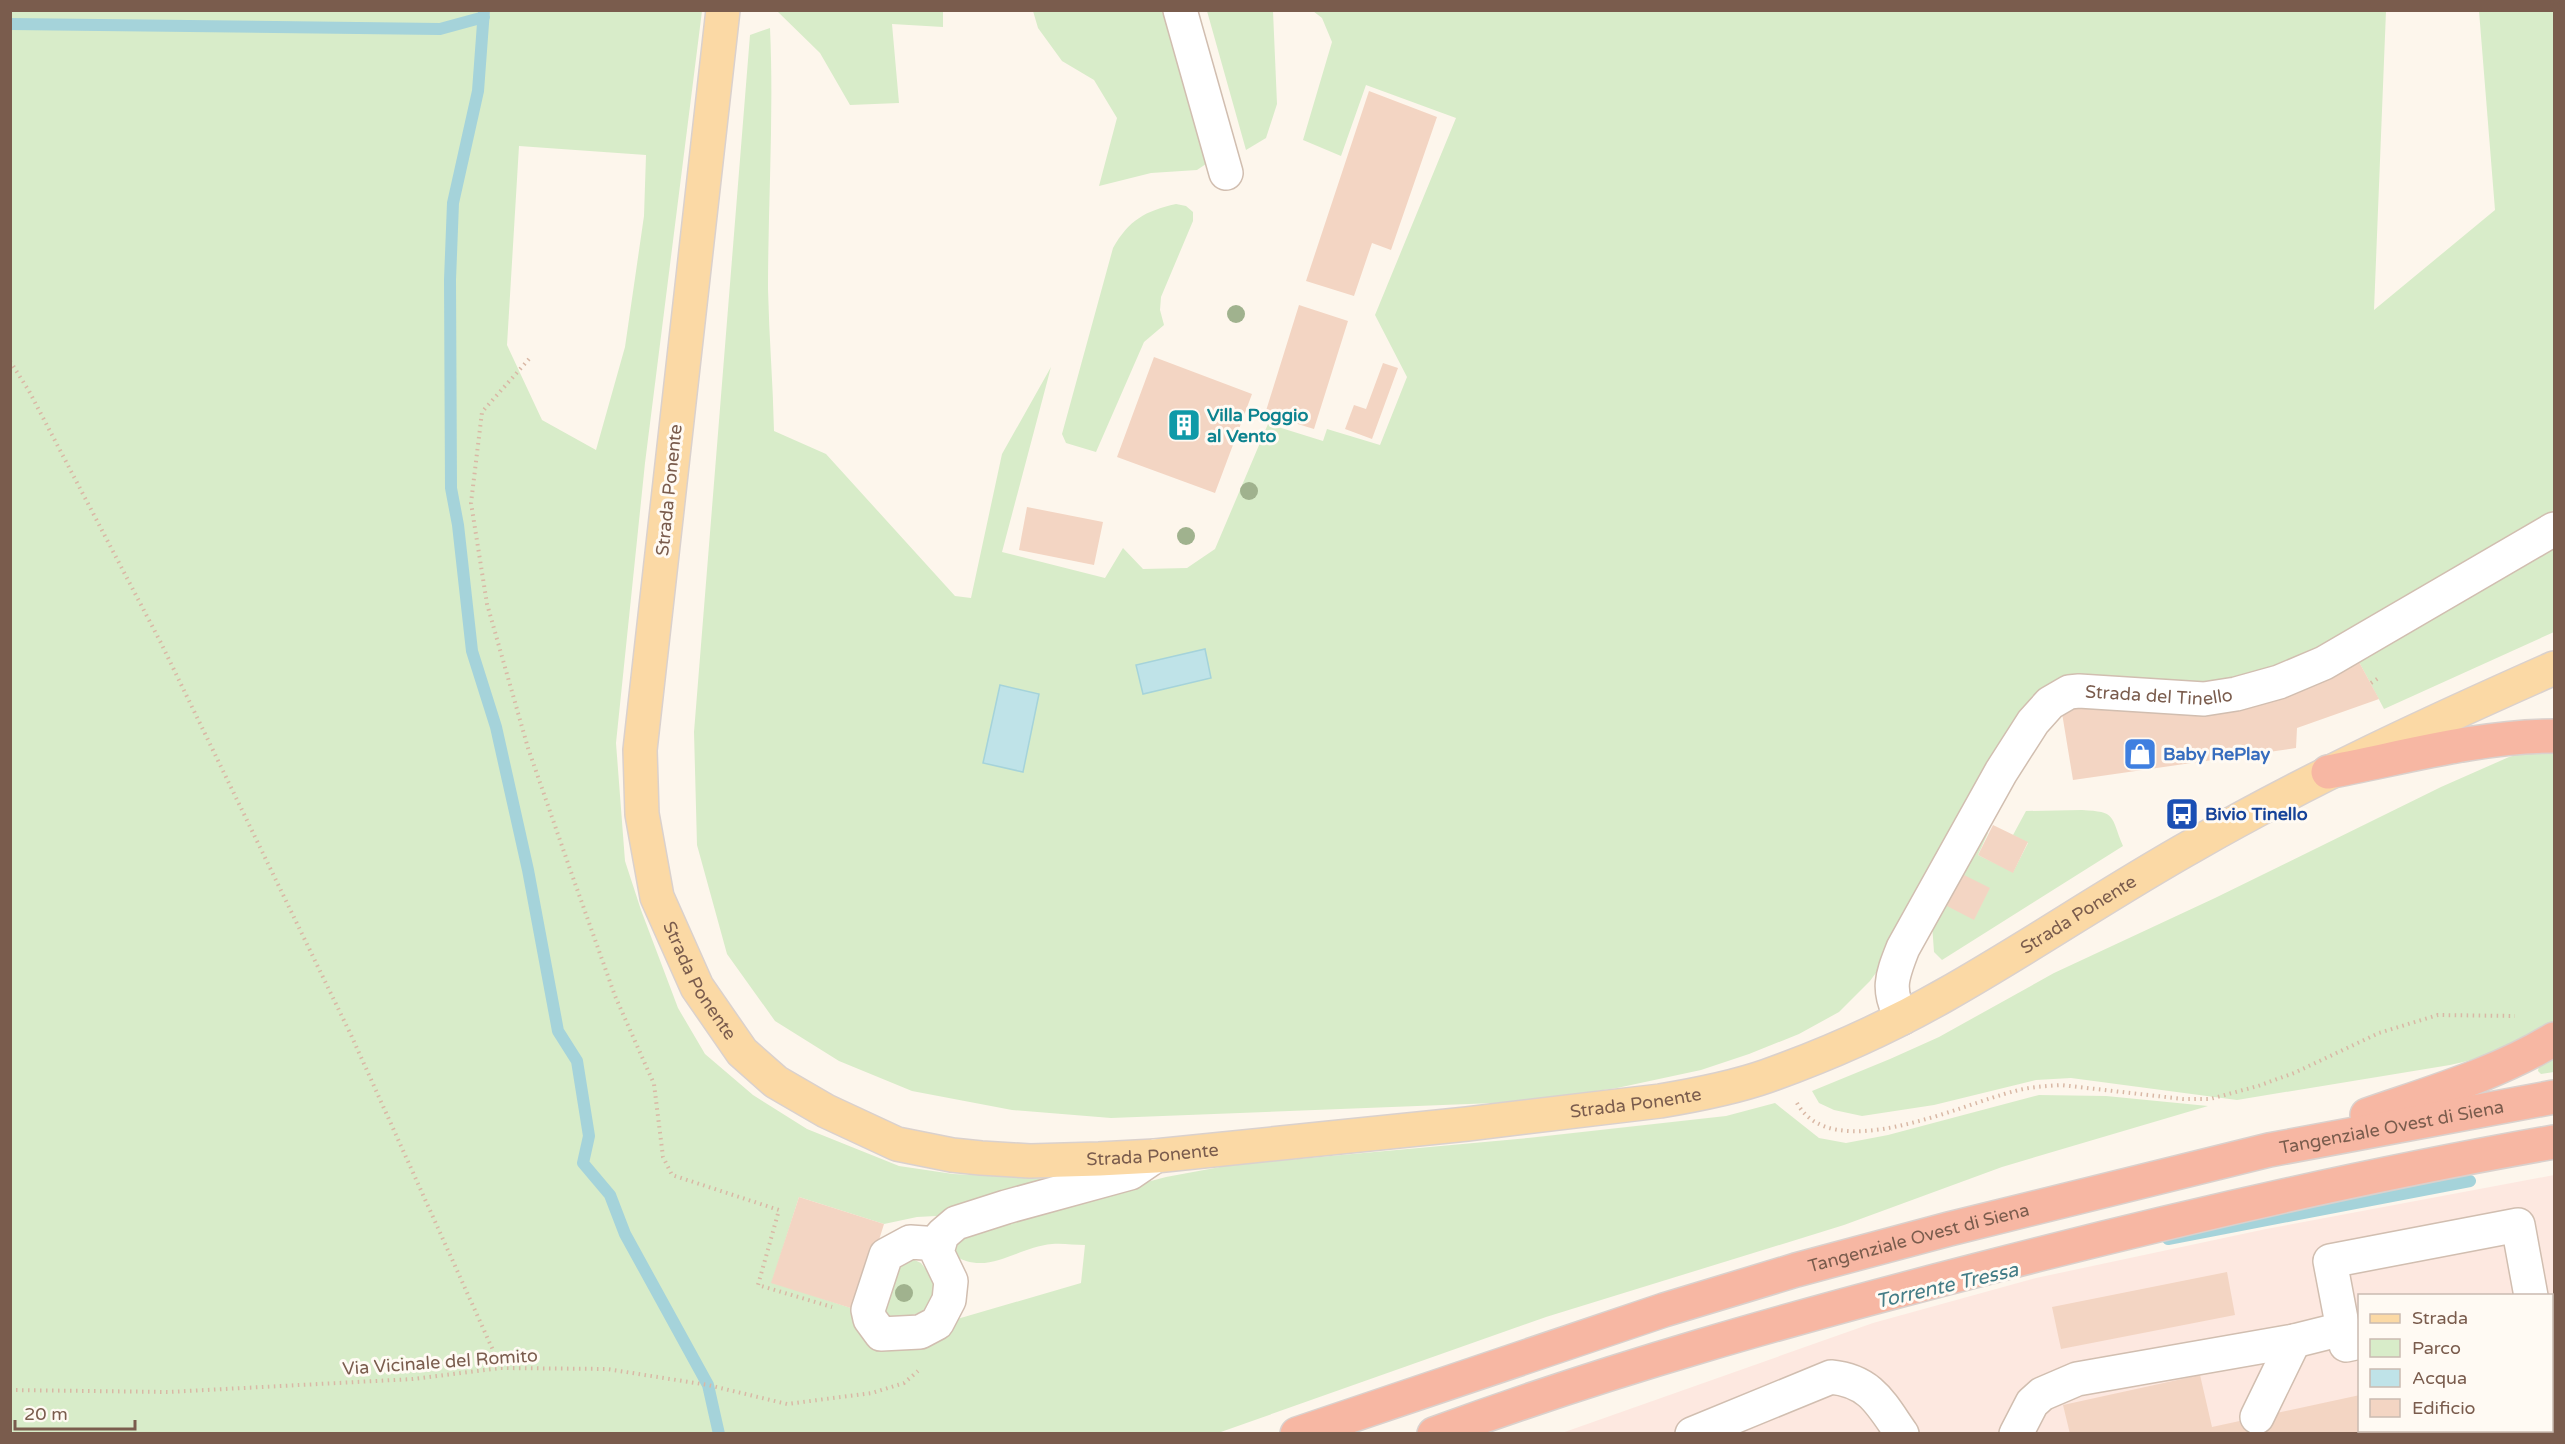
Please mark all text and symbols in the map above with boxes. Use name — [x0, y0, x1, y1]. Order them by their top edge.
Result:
place label: Villa Poggio al Vento — [1207, 404, 1309, 447]
building icon: Villa Poggio al Vento — [1166, 407, 1202, 443]
street label: Strada Ponente — [651, 423, 687, 557]
street label: Strada del Tinello — [2084, 680, 2234, 710]
shop icon: Baby RePlay — [2122, 736, 2158, 772]
place label: Baby RePlay — [2163, 743, 2270, 765]
bus stop icon: Bivio Tinello — [2164, 796, 2200, 832]
place label: Bivio Tinello — [2205, 803, 2308, 825]
street label: Strada Ponente — [2016, 870, 2140, 959]
street label: Strada Ponente — [658, 918, 741, 1044]
street label: Strada Ponente — [1569, 1083, 1703, 1123]
street label: Tangenziale Ovest di Siena — [2278, 1096, 2506, 1159]
street label: Strada Ponente — [1086, 1139, 1220, 1170]
street label: Tangenziale Ovest di Siena — [1806, 1199, 2031, 1277]
water label: Torrente Tressa — [1873, 1258, 2021, 1314]
legend — [2358, 1294, 2553, 1432]
text: Strada — [2412, 1307, 2468, 1329]
text: Parco — [2412, 1337, 2461, 1359]
street label: Via Vicinale del Romito — [341, 1344, 539, 1380]
text: Acqua — [2412, 1367, 2467, 1389]
scale bar — [15, 1393, 135, 1431]
text: Edificio — [2412, 1397, 2476, 1419]
text: 20 m — [24, 1403, 68, 1425]

